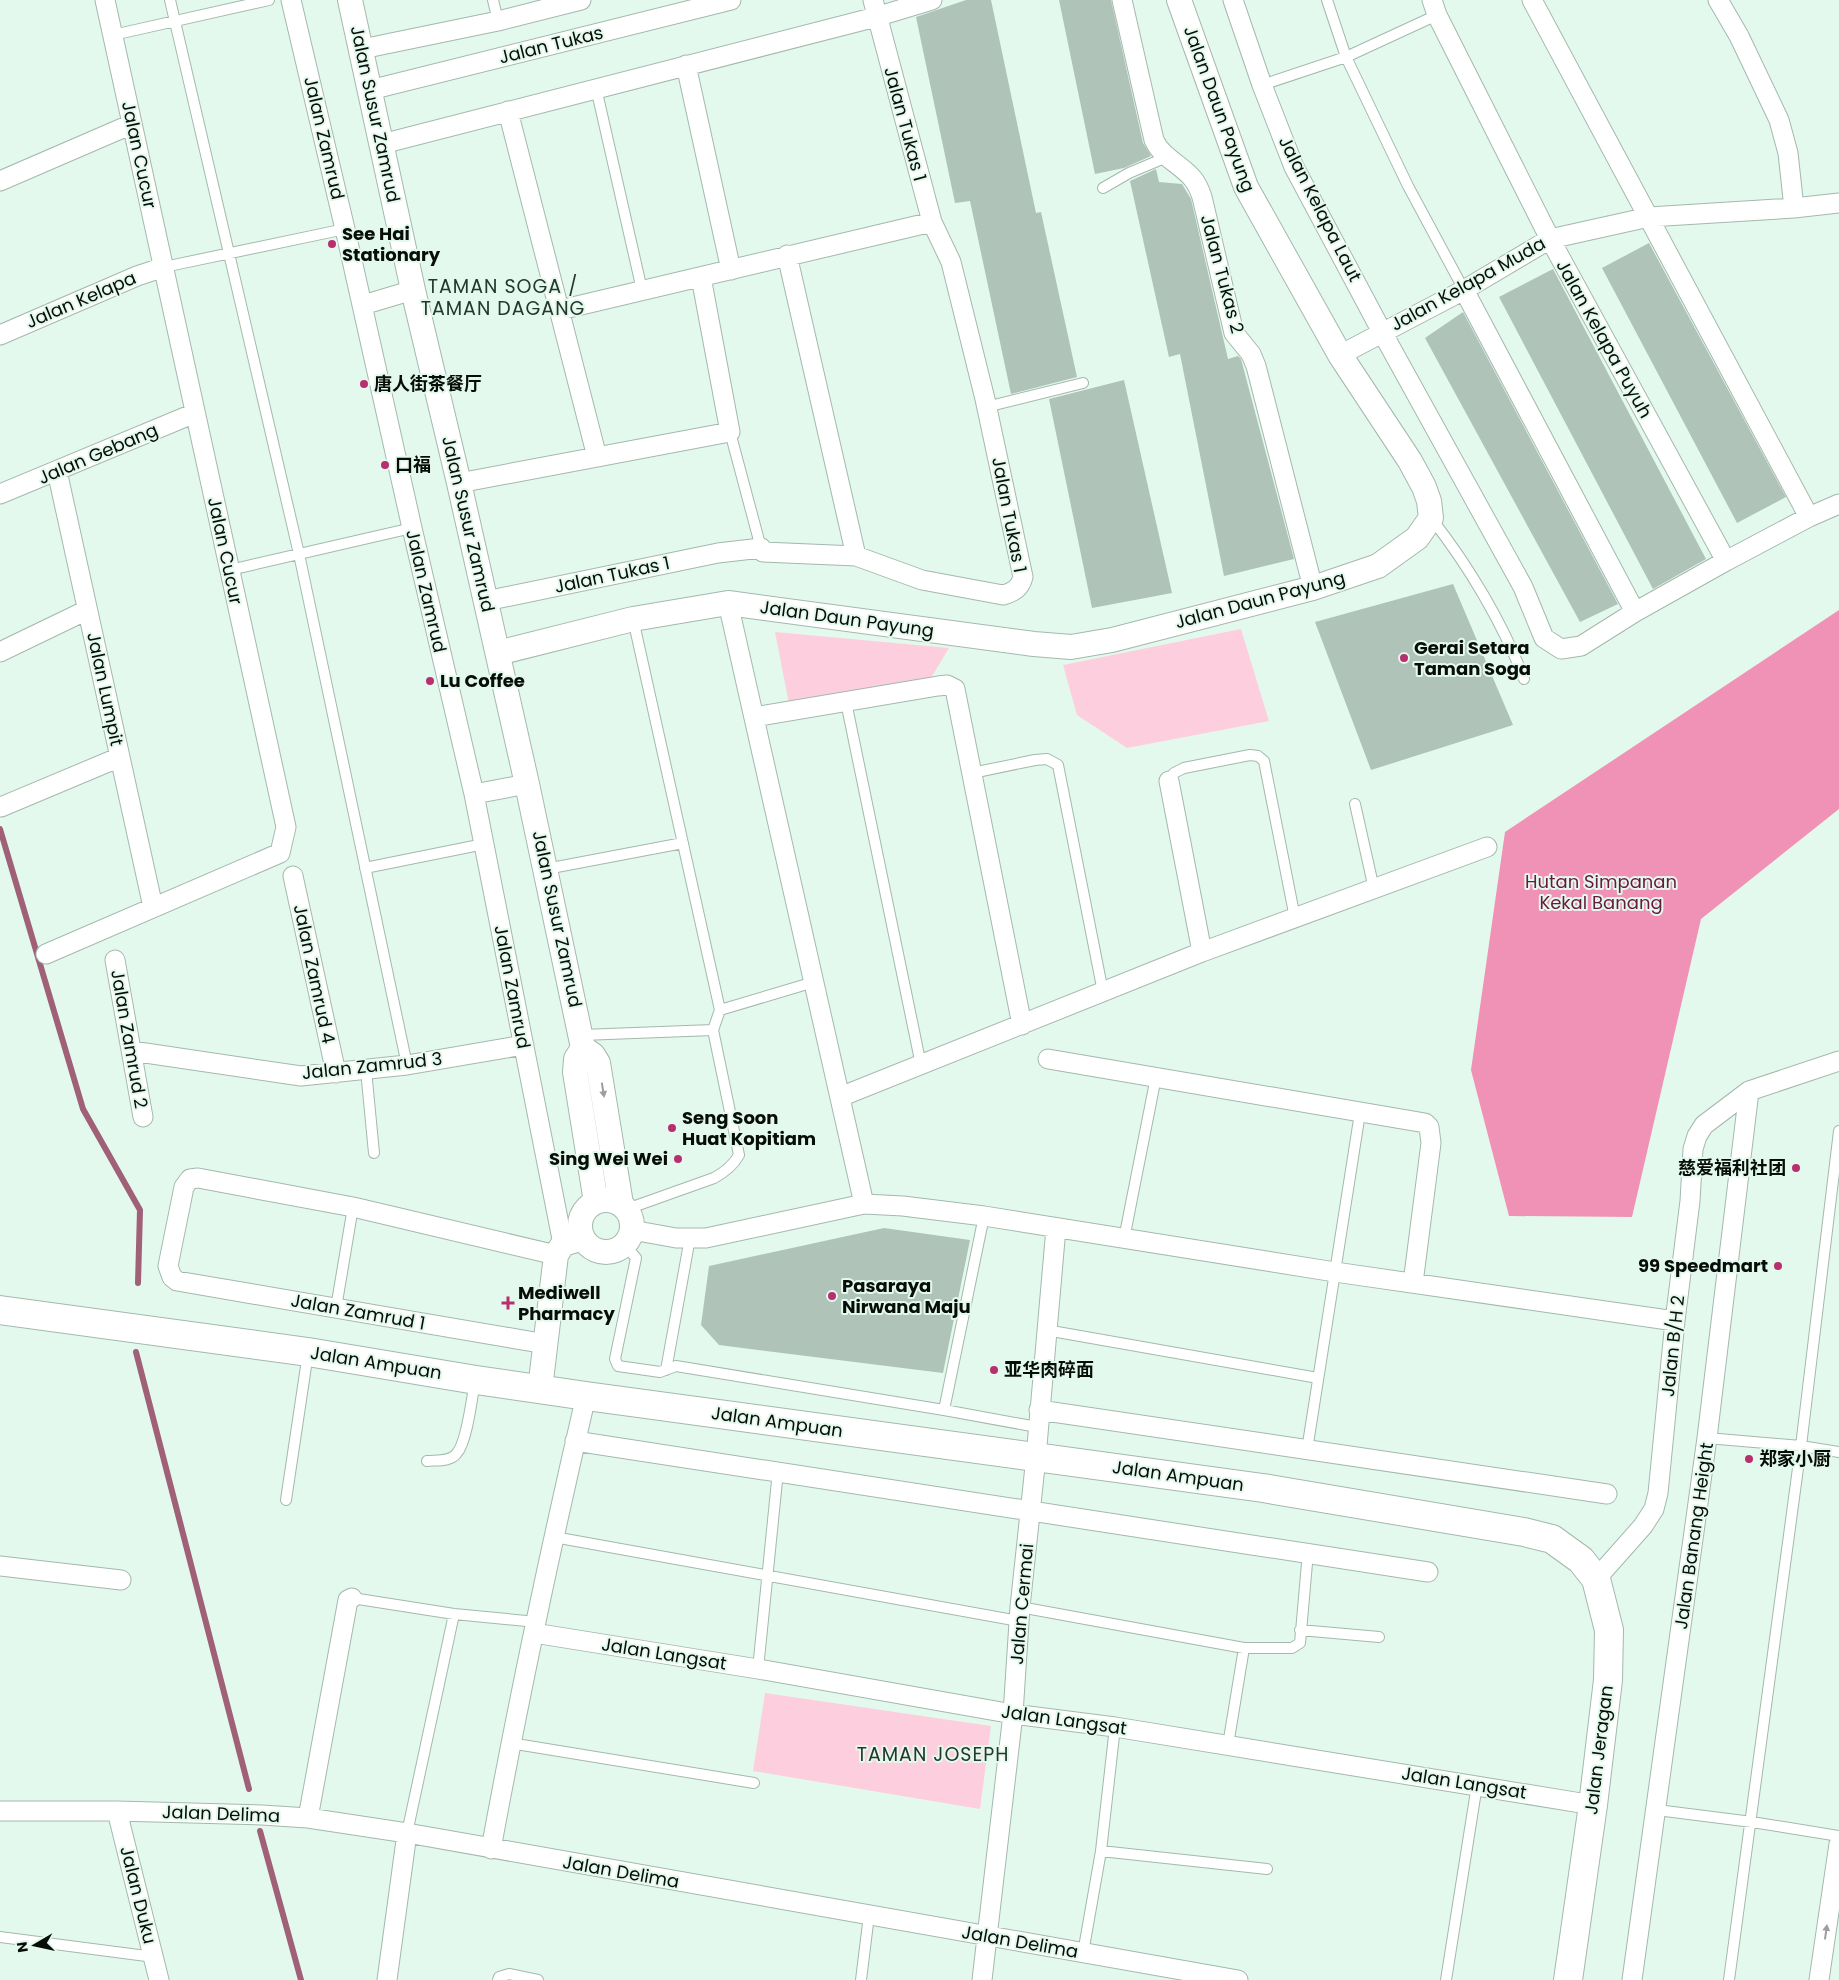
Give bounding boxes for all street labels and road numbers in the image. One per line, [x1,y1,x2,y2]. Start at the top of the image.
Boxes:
street label: Jalan Tukas [496,19,606,70]
street label: Jalan Daun Payung [1178,22,1261,195]
street label: Jalan Susur Zamrud [345,23,406,205]
street label: Jalan Tukas 1 [878,64,933,184]
street label: Jalan Zamrud [298,74,351,202]
street label: Jalan Cucur [116,99,163,211]
street label: Jalan Kelapa Laut [1273,132,1368,286]
street label: Jalan Tukas 2 [1195,212,1250,336]
street label: Jalan Kelapa Muda [1386,231,1550,337]
street label: Jalan Kelapa Puyuh [1550,255,1658,422]
street label: Jalan Kelapa [22,265,140,334]
street label: Jalan Gebang [34,417,162,490]
street label: Jalan Susur Zamrud [436,433,501,614]
street label: Jalan Tukas 1 [986,455,1033,575]
street label: Jalan Cucur [202,495,249,607]
street label: Jalan Zamrud [400,527,453,655]
street label: Jalan Tukas 1 [552,550,672,599]
street label: Jalan Daun Payung [1172,565,1348,634]
street label: Jalan Daun Payung [759,594,936,643]
street label: Jalan Lumpit [81,630,130,748]
street label: Jalan Susur Zamrud [527,828,588,1010]
street label: Jalan Zamrud 4 [288,902,341,1046]
street label: Jalan Zamrud [488,923,537,1051]
street label: Jalan Zamrud 2 [105,967,154,1110]
street label: Jalan Zamrud 3 [301,1046,443,1085]
street label: Jalan Zamrud 1 [289,1287,427,1336]
street label: Jalan B/H 2 [1655,1294,1690,1398]
street label: Jalan Ampuan [309,1340,444,1385]
street label: Jalan Ampuan [710,1400,845,1443]
street label: Jalan Banang Height [1668,1441,1719,1631]
street label: Jalan Ampuan [1111,1454,1246,1497]
street label: Jalan Cermai [1004,1542,1039,1666]
street label: Jalan Langsat [600,1631,728,1676]
street label: Jalan Jeragan [1578,1684,1619,1816]
street label: Jalan Langsat [1000,1698,1128,1741]
street label: Jalan Langsat [1400,1760,1528,1805]
street label: Jalan Delima [162,1799,280,1828]
street label: Jalan Duku [114,1843,163,1946]
street label: Jalan Delima [561,1849,681,1894]
street label: Jalan Delima [960,1919,1080,1964]

